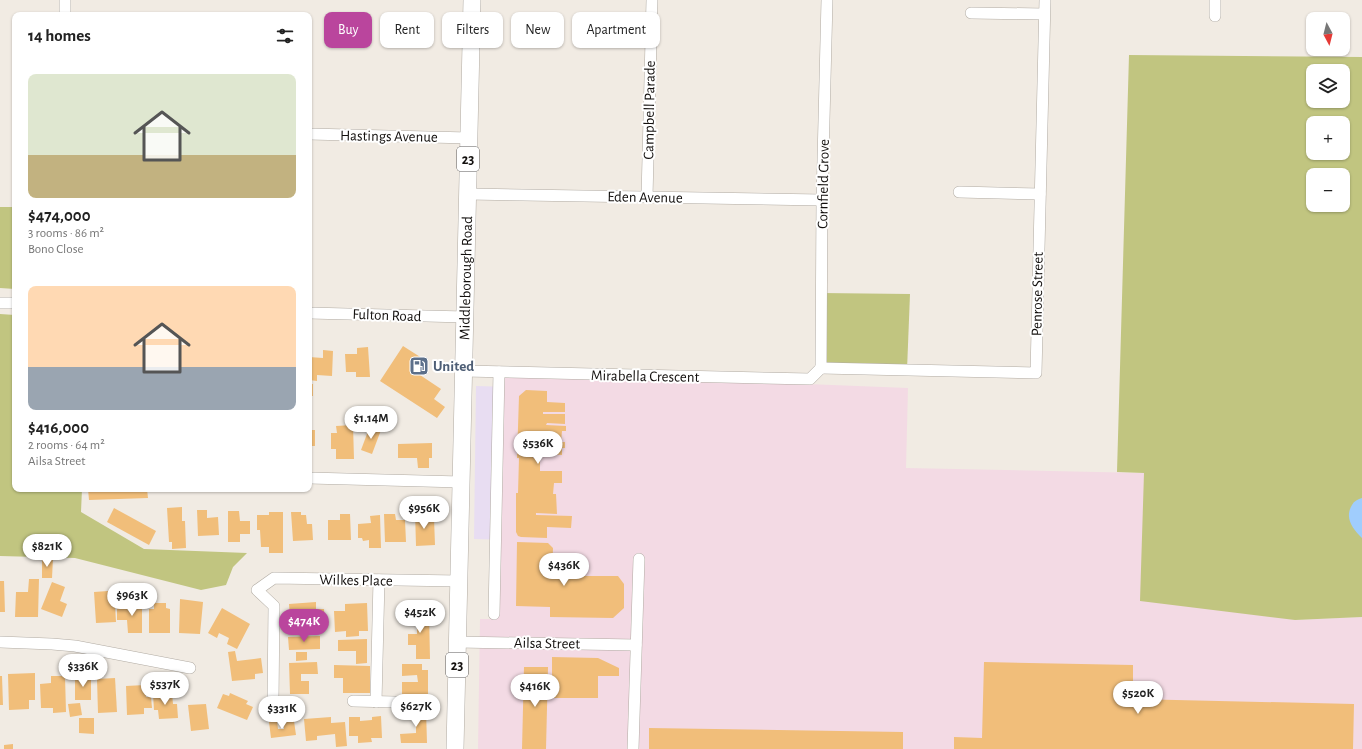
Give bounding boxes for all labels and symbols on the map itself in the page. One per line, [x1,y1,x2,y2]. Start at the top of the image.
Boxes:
north arrow [1306,12,1350,56]
street label: Campbell Parade [641,60,658,160]
street label: Hastings Avenue [340,128,438,145]
street label: Cornfield Grove [815,139,832,229]
road number: 23 [457,147,479,171]
street label: Eden Avenue [607,189,683,206]
street label: Middleborough Road [457,216,475,340]
street label: Penrose Street [1029,252,1046,336]
street label: Fulton Road [352,307,422,324]
fuel station icon: United [408,355,430,377]
place label: United [433,359,474,374]
street label: Mirabella Crescent [591,368,700,385]
pin: $1.14M [338,406,404,440]
pin: $536K [510,431,566,465]
pin: $956K [396,496,452,530]
pin: $821K [19,534,75,568]
pin: $436K [536,553,592,587]
street label: Wilkes Place [319,572,393,589]
pin: $963K [104,583,160,617]
pin: $452K [392,600,448,634]
pin: $474K [276,609,332,643]
street label: Ailsa Street [514,635,580,652]
road number: 23 [446,653,468,677]
pin: $336K [55,654,111,688]
pin: $537K [137,672,193,706]
pin: $416K [507,674,563,708]
pin: $520K [1110,681,1166,715]
pin: $627K [388,694,444,728]
pin: $331K [254,696,310,730]

